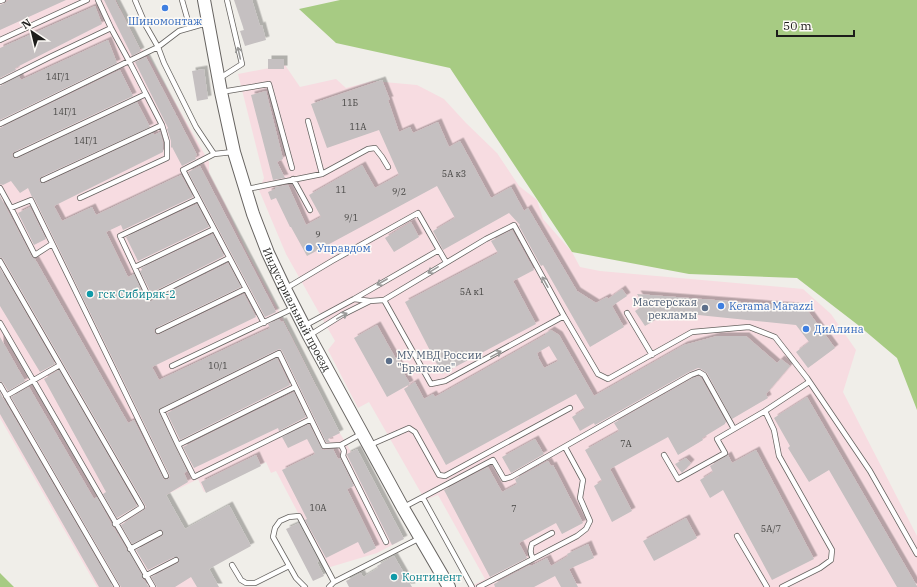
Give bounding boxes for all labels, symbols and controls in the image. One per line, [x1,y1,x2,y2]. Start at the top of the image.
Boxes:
marker: Шиномонтаж [160,3,170,13]
north arrow [12,12,52,52]
scale bar [777,12,854,38]
place label: Шиномонтаж [128,14,202,28]
text: N [19,15,34,32]
text: 50 m [783,18,812,33]
one-way arrow [235,47,243,60]
house number: 14Г/1 [46,71,70,82]
house number: 11Б [342,97,359,108]
house number: 14Г/1 [53,106,77,117]
house number: 11А [350,121,367,132]
house number: 14Г/1 [74,135,98,146]
house number: 5А к3 [442,168,466,179]
house number: 11 [336,184,346,195]
house number: 9/2 [392,186,406,197]
house number: 9/1 [344,212,358,223]
house number: 9 [315,229,321,240]
place label: Управдом [317,241,371,255]
marker: Управдом [304,243,314,253]
street label: Индустриальный проезд [260,246,334,374]
one-way arrow [427,267,439,275]
one-way arrow [541,276,548,288]
one-way arrow [376,279,388,287]
house number: 5А к1 [460,286,484,297]
place label: гск Сибиряк-2 [98,287,176,301]
marker: гск Сибиряк-2 [85,289,95,299]
place label: Мастерская рекламы [633,295,697,322]
place label: Kerama Marazzi [729,299,814,313]
marker: Kerama Marazzi [716,301,726,311]
marker: Мастерская рекламы [700,303,710,313]
one-way arrow [336,311,348,319]
place label: ДиАлина [814,322,864,336]
marker: ДиАлина [801,324,811,334]
place label: МУ МВД России "Братское" [397,348,482,375]
one-way arrow [490,349,502,357]
marker: МУ МВД России "Братское" [384,356,394,366]
house number: 10/1 [208,360,228,371]
house number: 7А [620,438,633,449]
house number: 10А [310,502,327,513]
house number: 7 [511,503,517,514]
house number: 5А/7 [761,523,781,534]
place label: Континент [402,570,462,584]
marker: Континент [389,572,399,582]

